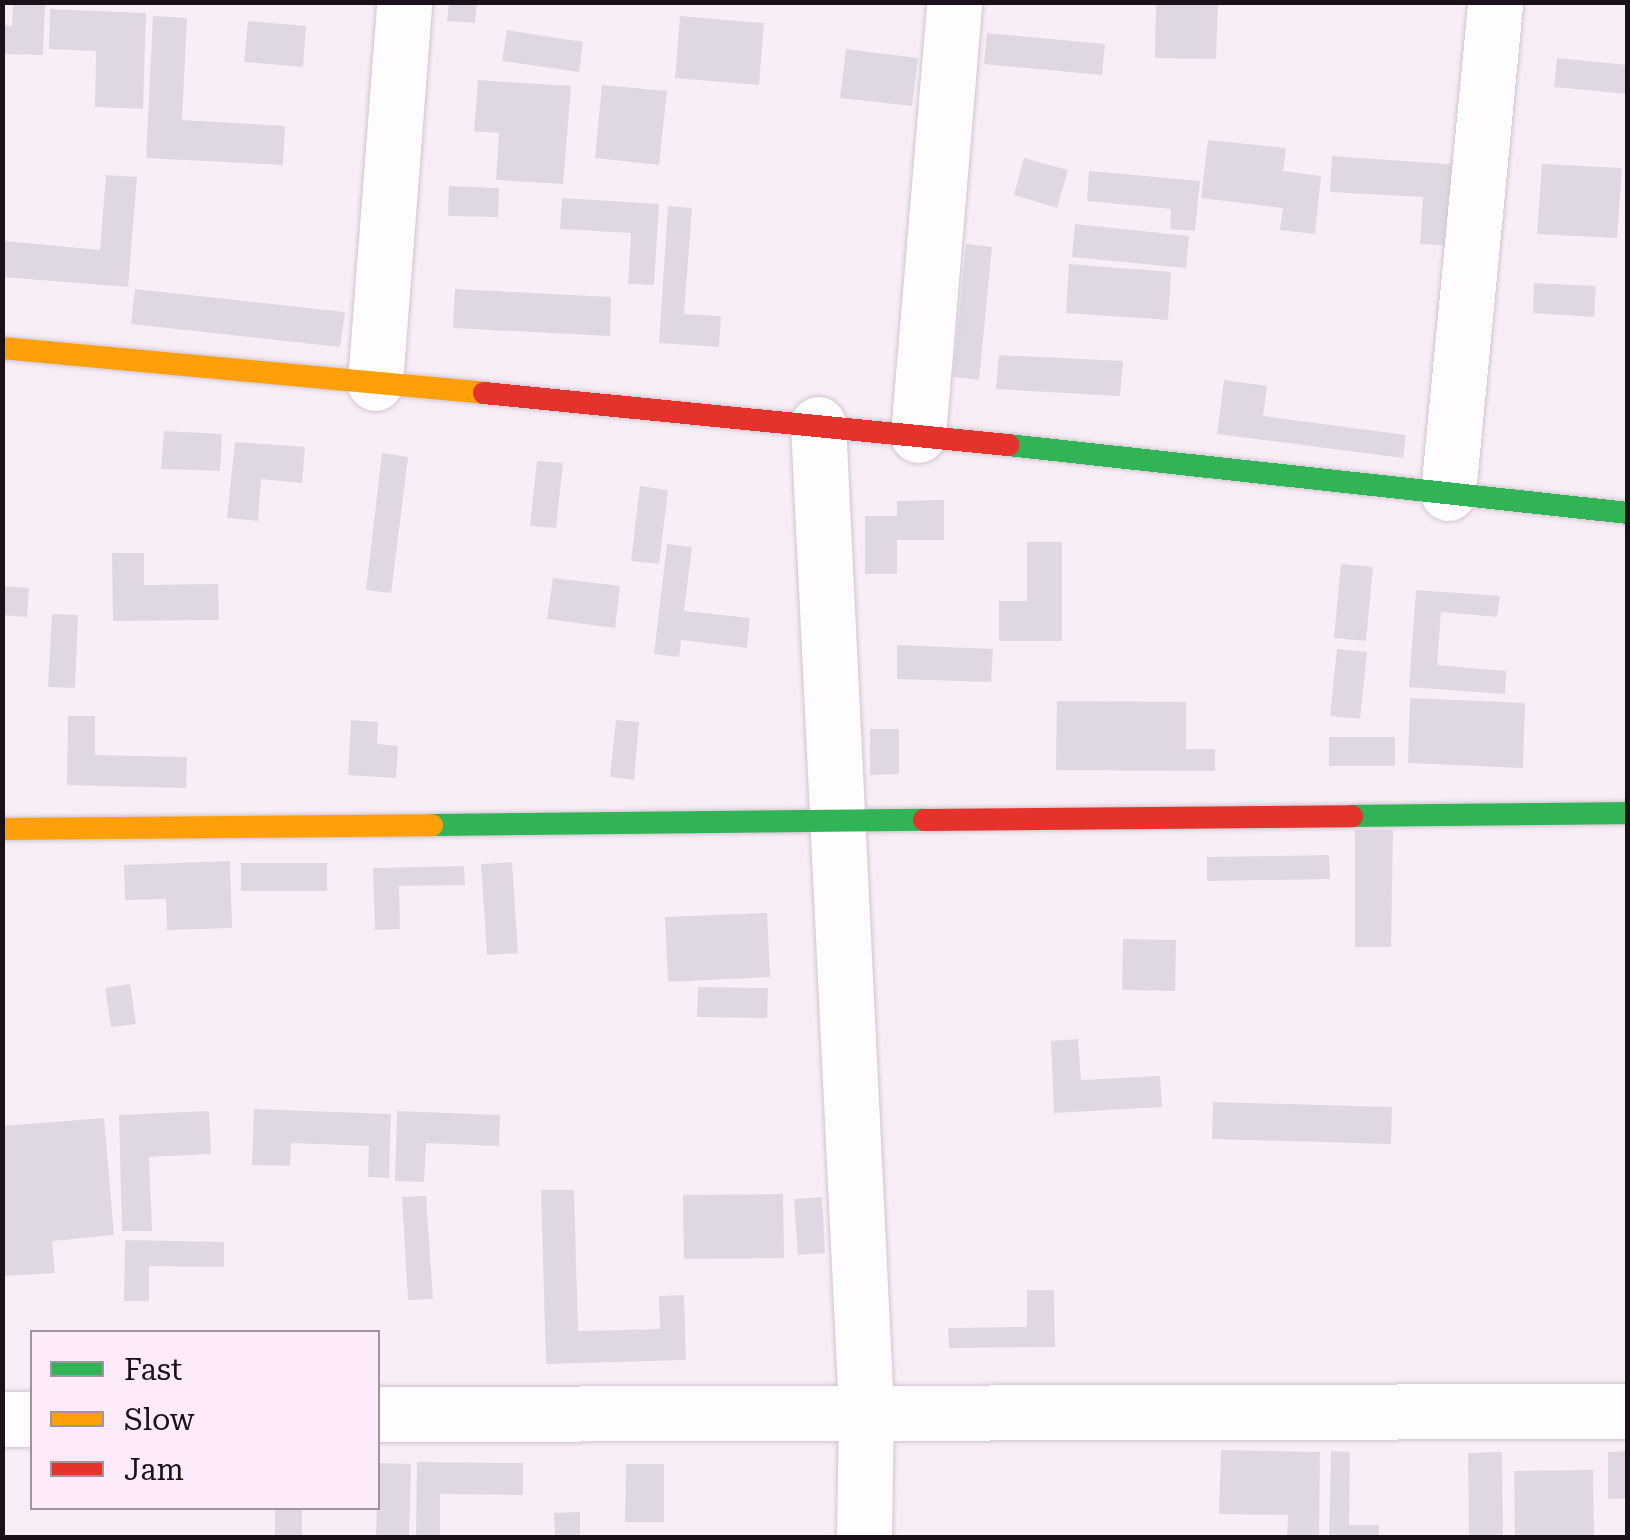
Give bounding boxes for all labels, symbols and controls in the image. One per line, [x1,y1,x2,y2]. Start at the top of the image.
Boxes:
legend [30,1330,380,1510]
text: Fast [124,1352,182,1387]
text: Slow [124,1402,195,1437]
text: Jam [124,1452,184,1487]

